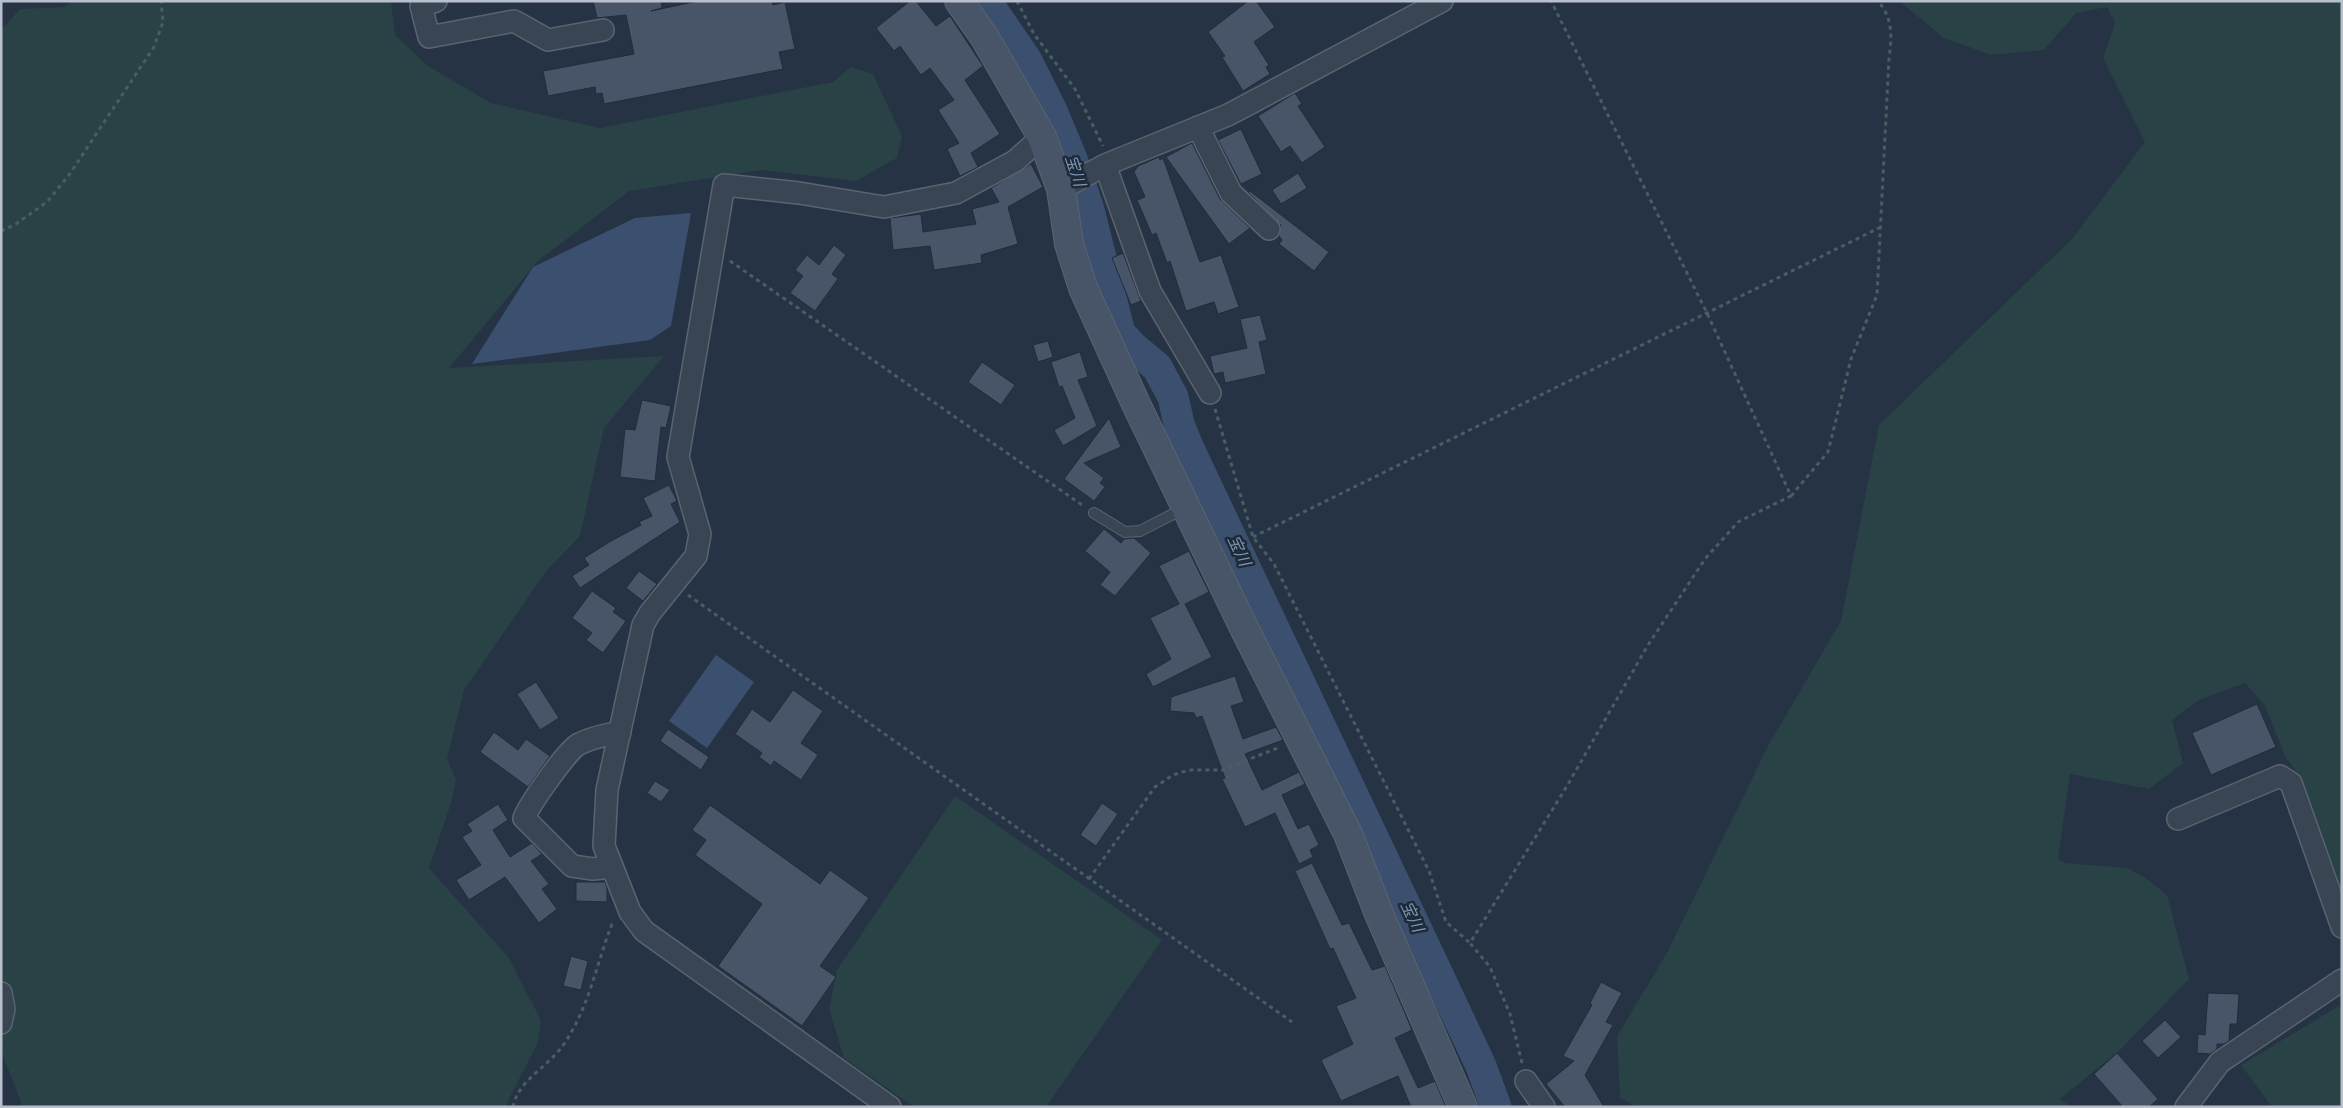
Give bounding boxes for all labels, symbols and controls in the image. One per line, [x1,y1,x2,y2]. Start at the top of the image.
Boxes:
water label: 宝川 [1060,153,1089,191]
water label: 宝川 [1222,532,1255,572]
water label: 宝川 [1395,898,1428,938]

